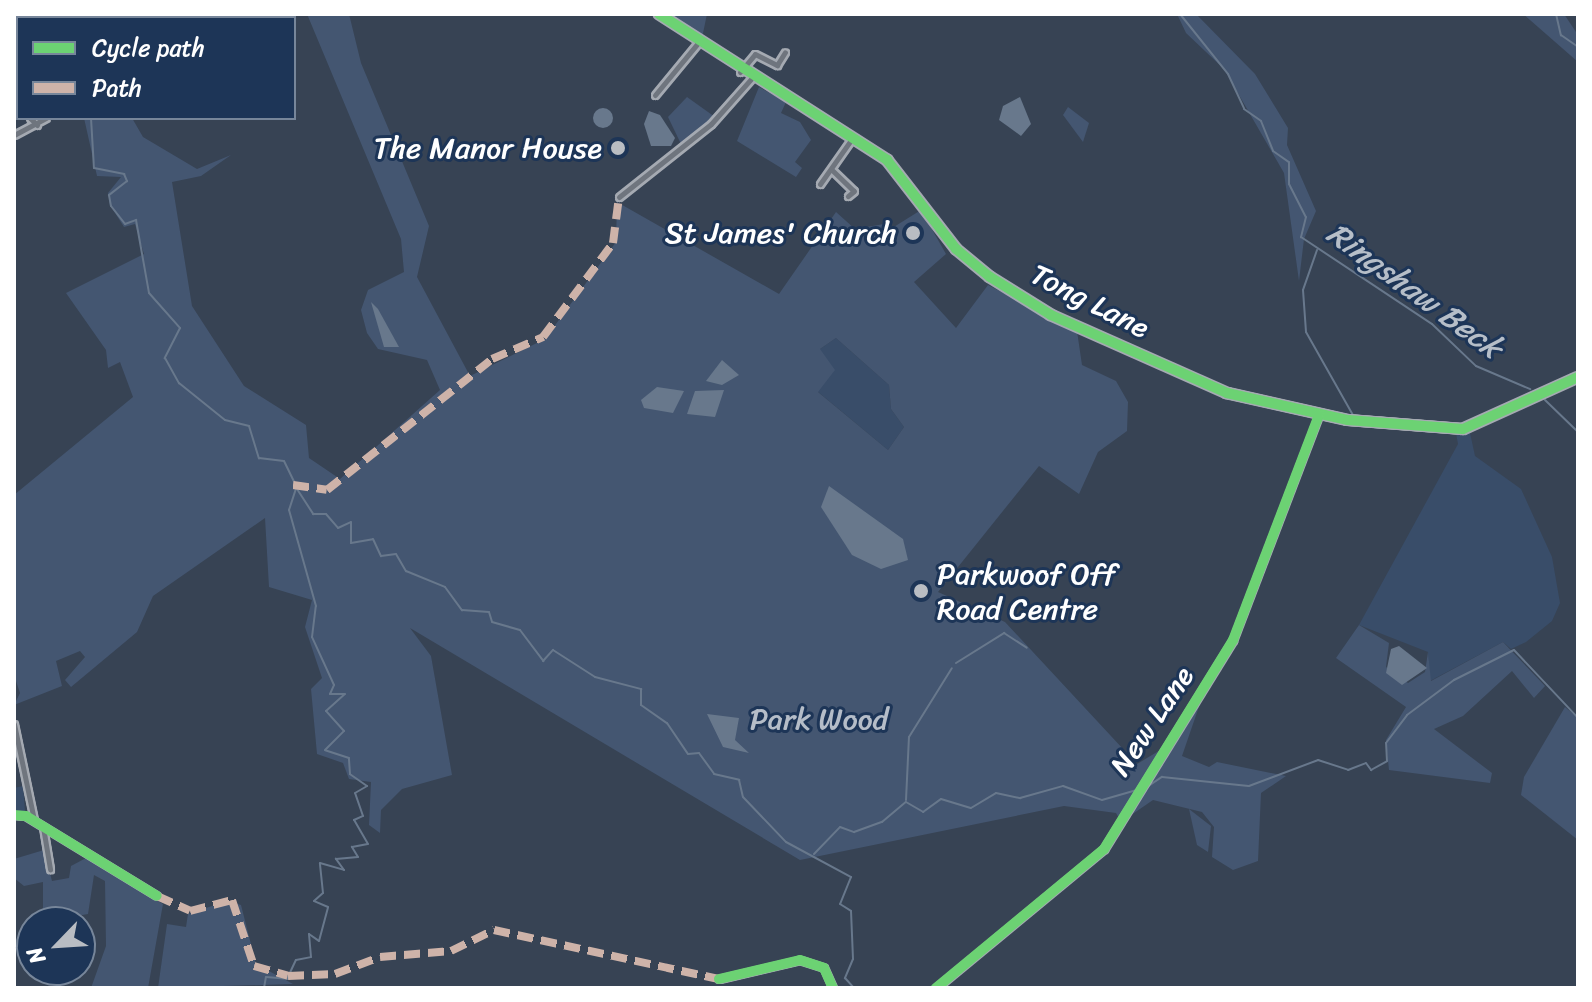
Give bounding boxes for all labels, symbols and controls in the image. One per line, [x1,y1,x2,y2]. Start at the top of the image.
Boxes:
legend [16,16,296,120]
text: Cycle path [92,27,205,69]
text: Path [92,67,142,109]
place label: The Manor House [375,130,602,166]
marker: The Manor House [609,139,627,157]
water label: Ringshaw Beck [1319,214,1509,368]
place label: St James' Church [663,215,897,251]
marker: St James' Church [904,224,922,242]
street label: Tong Lane [1024,256,1156,346]
place label: Parkwoof Off Road Centre [937,556,1116,626]
marker: Parkwoof Off Road Centre [912,582,930,600]
street label: New Lane [1102,659,1202,783]
park label: Park Wood [750,701,888,737]
north arrow [16,906,96,986]
text: N [15,940,57,971]

